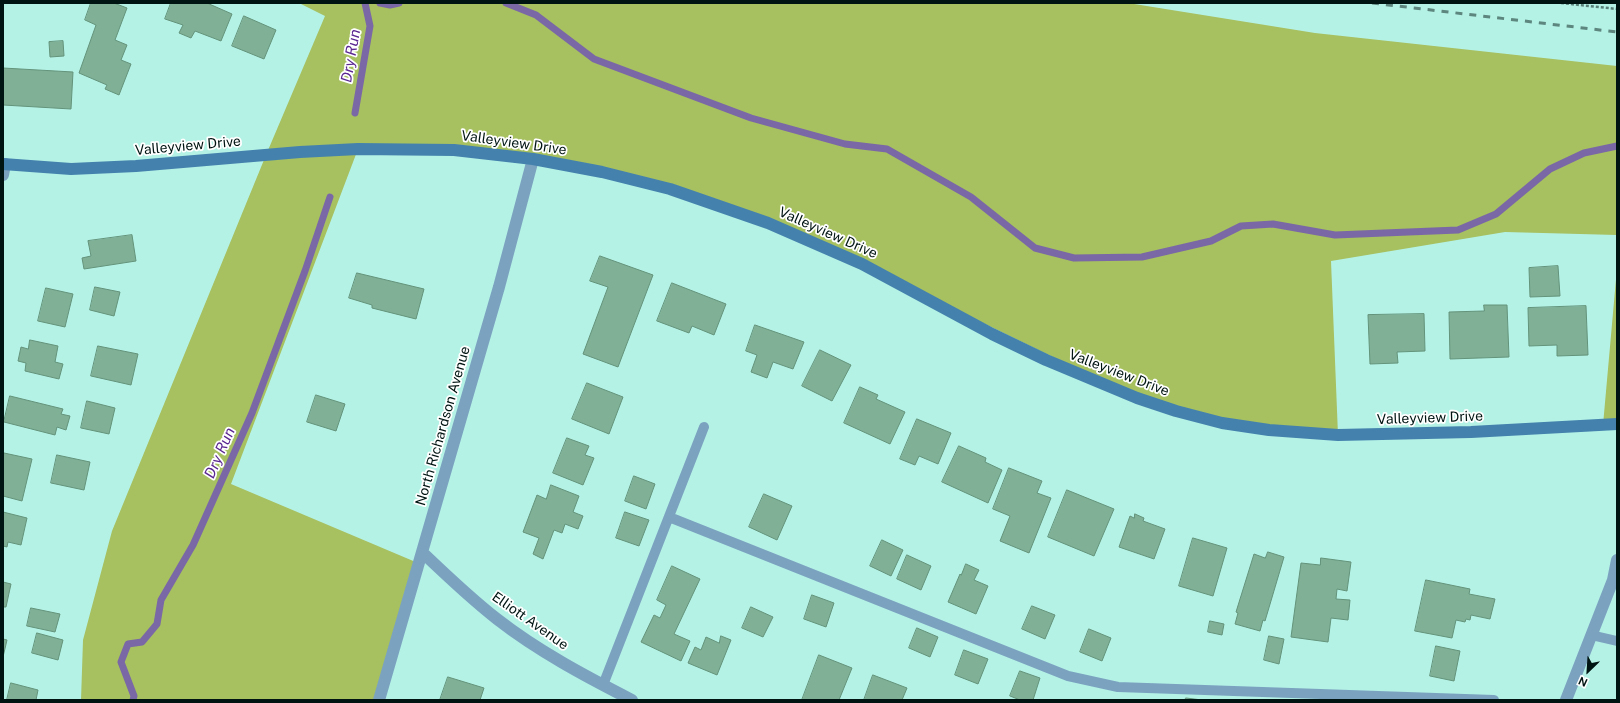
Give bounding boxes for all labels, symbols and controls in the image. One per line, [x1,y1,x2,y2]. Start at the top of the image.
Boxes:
water label: Dry Run [337,28,365,84]
street label: Valleyview Drive [460,127,568,159]
street label: Valleyview Drive [134,133,242,159]
street label: Valleyview Drive [776,204,880,262]
street label: North Richardson Avenue [412,344,474,508]
street label: Valleyview Drive [1066,346,1172,400]
street label: Valleyview Drive [1377,408,1483,428]
water label: Dry Run [201,425,239,481]
street label: Elliott Avenue [489,588,571,654]
north arrow [1568,651,1608,691]
text: N [1576,675,1589,689]

